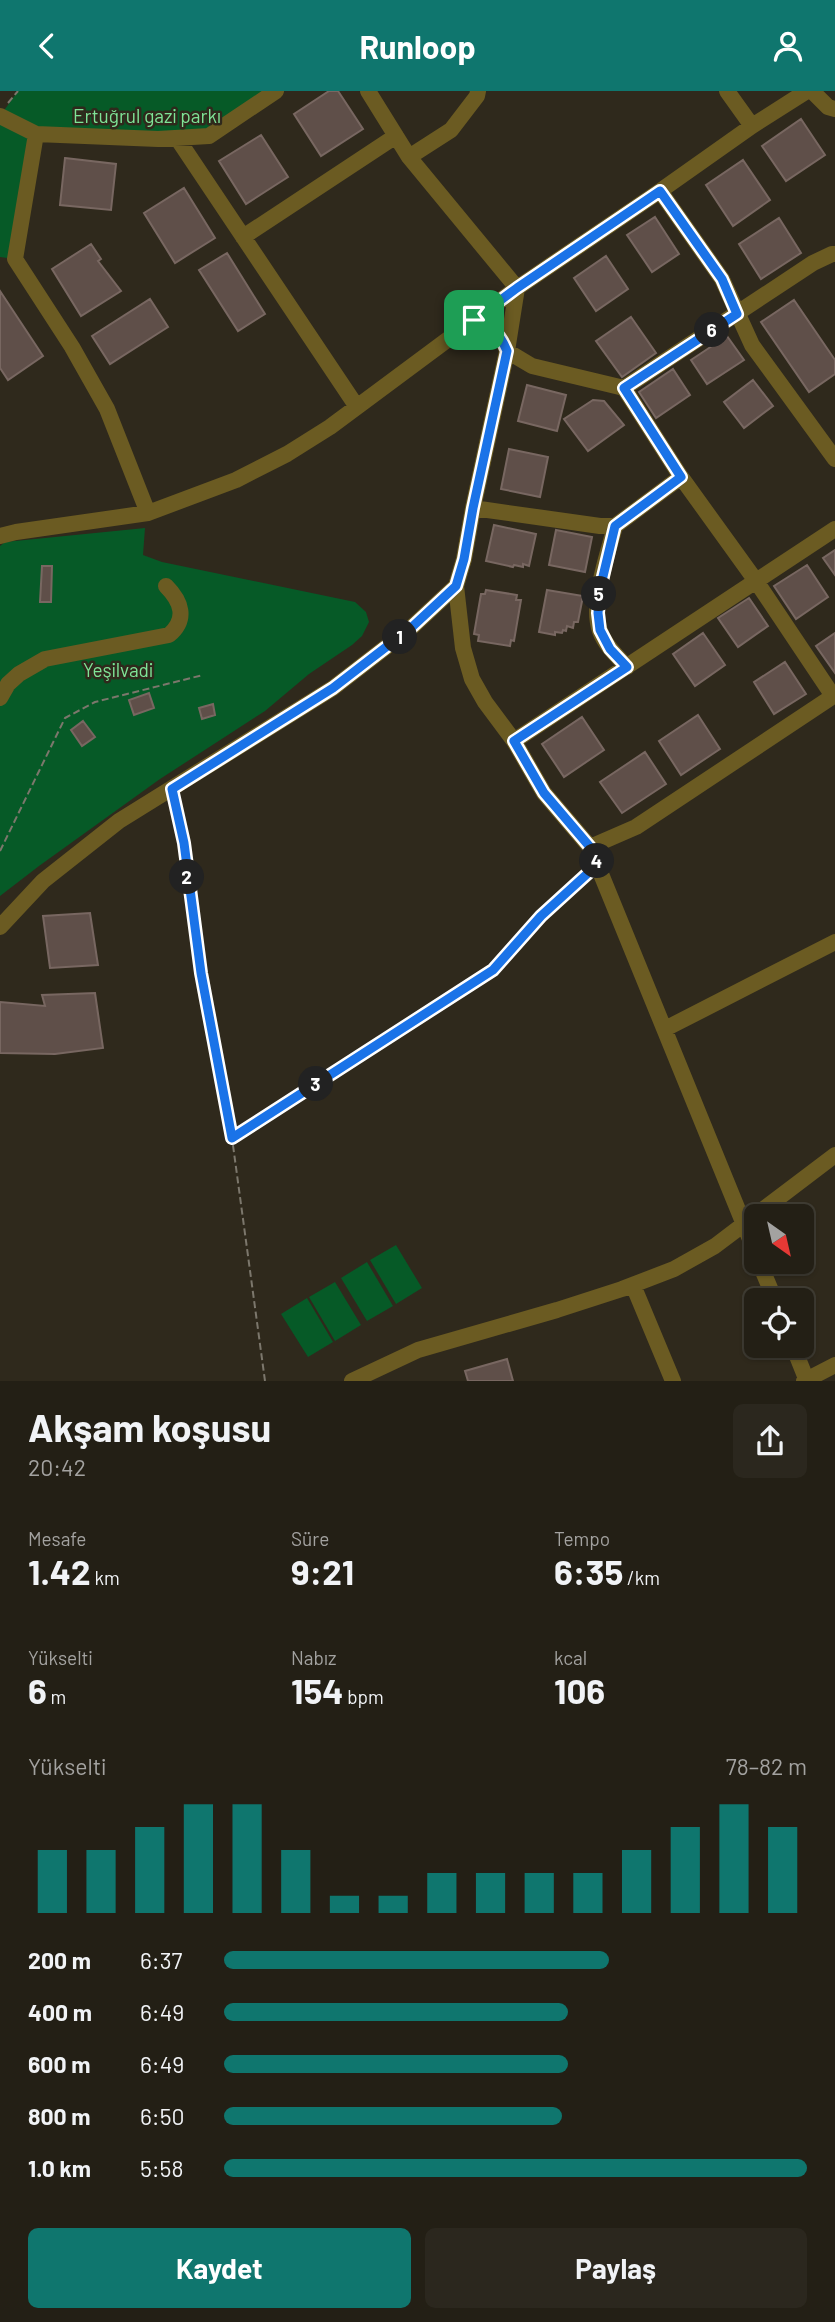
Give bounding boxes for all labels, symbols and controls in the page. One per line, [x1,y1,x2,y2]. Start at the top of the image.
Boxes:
icon: back [28,27,66,65]
text: Runloop [359,27,476,65]
icon: person [769,27,807,65]
park label: Ertuğrul gazi parkı [73,104,221,127]
pin [444,290,504,350]
icon: arrive [455,301,493,339]
pin: 6 [694,313,730,347]
text: 6 [706,318,717,341]
pin: 5 [582,577,616,611]
text: 5 [593,582,604,605]
pin: 1 [382,619,418,655]
text: 1 [396,625,403,648]
park label: Yeşilvadi [83,658,153,681]
pin: 4 [580,843,614,879]
text: 4 [591,849,602,872]
pin: 2 [170,859,204,895]
text: 2 [181,865,192,888]
pin: 3 [298,1067,334,1101]
text: 3 [310,1072,321,1095]
north arrow [744,1204,814,1274]
map controls [744,1204,814,1358]
button: locate [744,1288,814,1358]
text: Akşam koşusu [28,1404,271,1450]
button: share [733,1404,807,1478]
text: 20:42 [28,1453,86,1481]
text: Mesafe [28,1527,86,1550]
text: Süre [291,1527,329,1550]
text: Tempo [554,1527,610,1550]
text: 1.42 [28,1550,91,1592]
text: 9:21 [291,1550,354,1592]
text: 6:35 [554,1550,623,1592]
text: km [91,1566,120,1589]
text: /km [623,1566,660,1589]
text: Yükselti [28,1646,93,1669]
text: Nabız [291,1646,336,1669]
text: kcal [554,1646,587,1669]
text: 6 [28,1669,47,1711]
text: 154 [291,1669,343,1711]
text: 106 [554,1669,605,1711]
text: m [47,1685,66,1708]
text: bpm [343,1685,384,1708]
text: Yükselti [28,1752,106,1780]
text: 78–82 m [726,1752,807,1780]
text: 200 m [28,1946,91,1974]
text: 6:37 [140,1946,182,1974]
text: 400 m [28,1998,92,2026]
text: 6:49 [140,1998,184,2026]
text: 600 m [28,2050,90,2078]
text: 6:49 [140,2050,184,2078]
text: 800 m [28,2102,90,2130]
text: 6:50 [140,2102,184,2130]
text: 1.0 km [28,2154,91,2182]
text: 5:58 [140,2154,183,2182]
button: Kaydet [28,2228,411,2308]
button: Paylaş [425,2228,807,2308]

